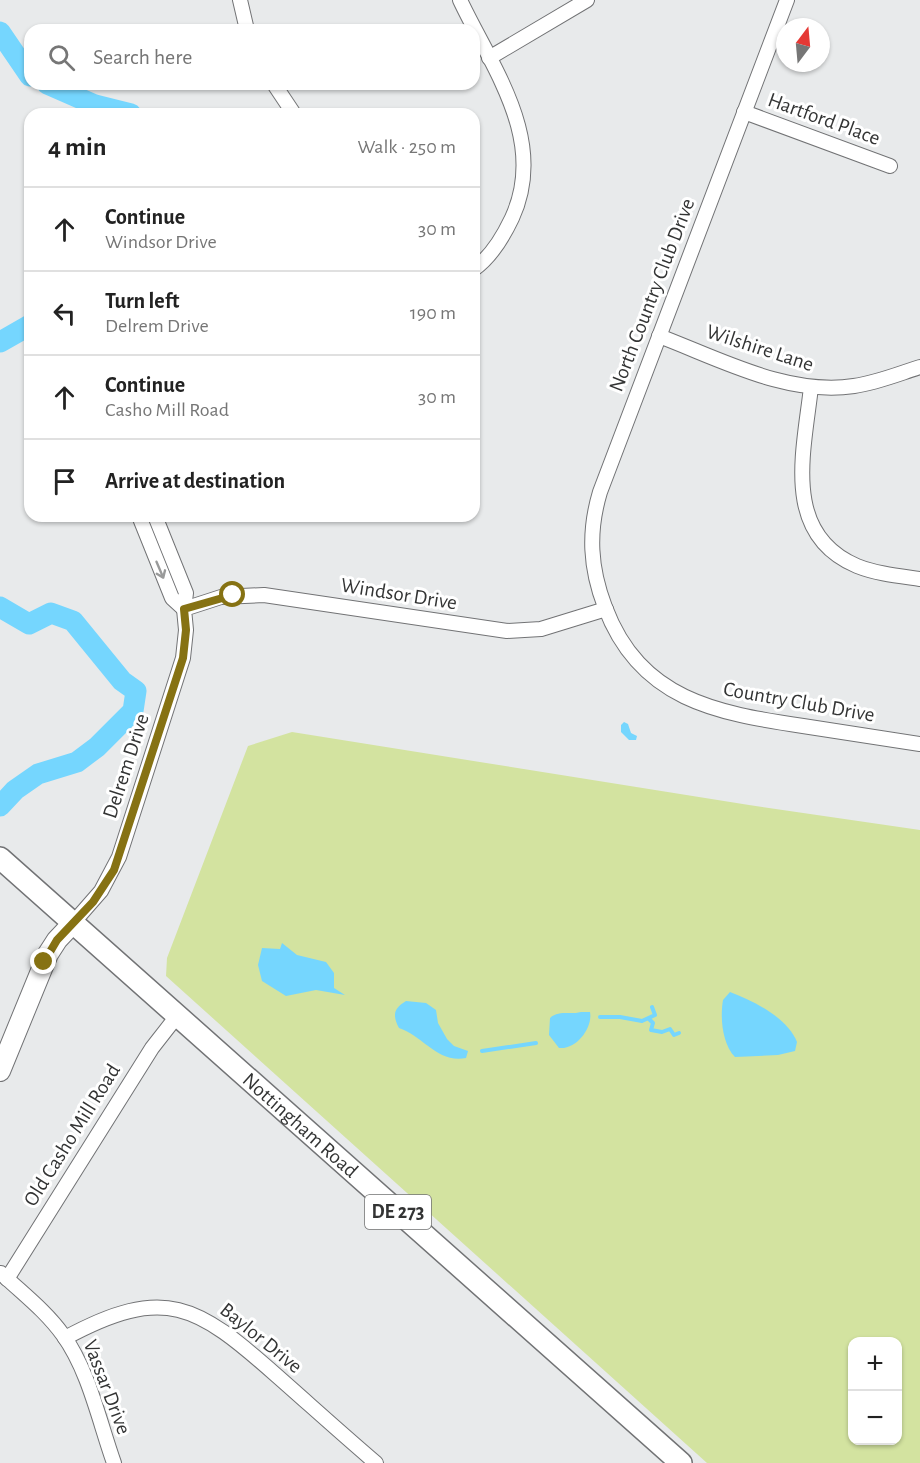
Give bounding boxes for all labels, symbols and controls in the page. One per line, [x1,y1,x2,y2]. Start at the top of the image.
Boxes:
north arrow [776,18,830,72]
search box [24,24,480,90]
icon: search [45,41,78,74]
text: Search here [93,46,192,68]
street label: Hartford Place [765,89,883,149]
text: 4 min [48,134,107,160]
text: Walk · 250 m [357,137,456,157]
street label: North Country Club Drive [605,196,699,394]
text: Continue [105,206,185,228]
icon: ahead [48,213,81,246]
text: 30 m [418,219,456,239]
text: Windsor Drive [105,232,217,252]
text: Turn left [105,290,179,312]
icon: left [48,297,81,330]
text: 190 m [410,303,456,323]
text: Delrem Drive [105,316,209,336]
street label: Wilshire Lane [704,321,816,375]
text: Continue [105,374,185,396]
icon: ahead [48,381,81,414]
text: 30 m [418,387,456,407]
text: Casho Mill Road [105,400,229,420]
icon: arrive [48,465,81,498]
text: Arrive at destination [105,470,285,492]
one-way arrow [155,561,167,579]
street label: Windsor Drive [339,574,459,614]
route start [219,581,245,607]
street label: Country Club Drive [722,678,876,726]
street label: Delrem Drive [99,711,153,821]
route end [30,948,56,974]
street label: Old Casho Mill Road [20,1060,124,1210]
street label: Nottingham Road [239,1069,362,1182]
road number: DE 273 [365,1195,431,1229]
street label: Baylor Drive [216,1299,306,1377]
street label: Vassar Drive [79,1337,135,1437]
map controls [848,1337,902,1445]
button: + [848,1337,902,1391]
button: − [848,1391,902,1445]

